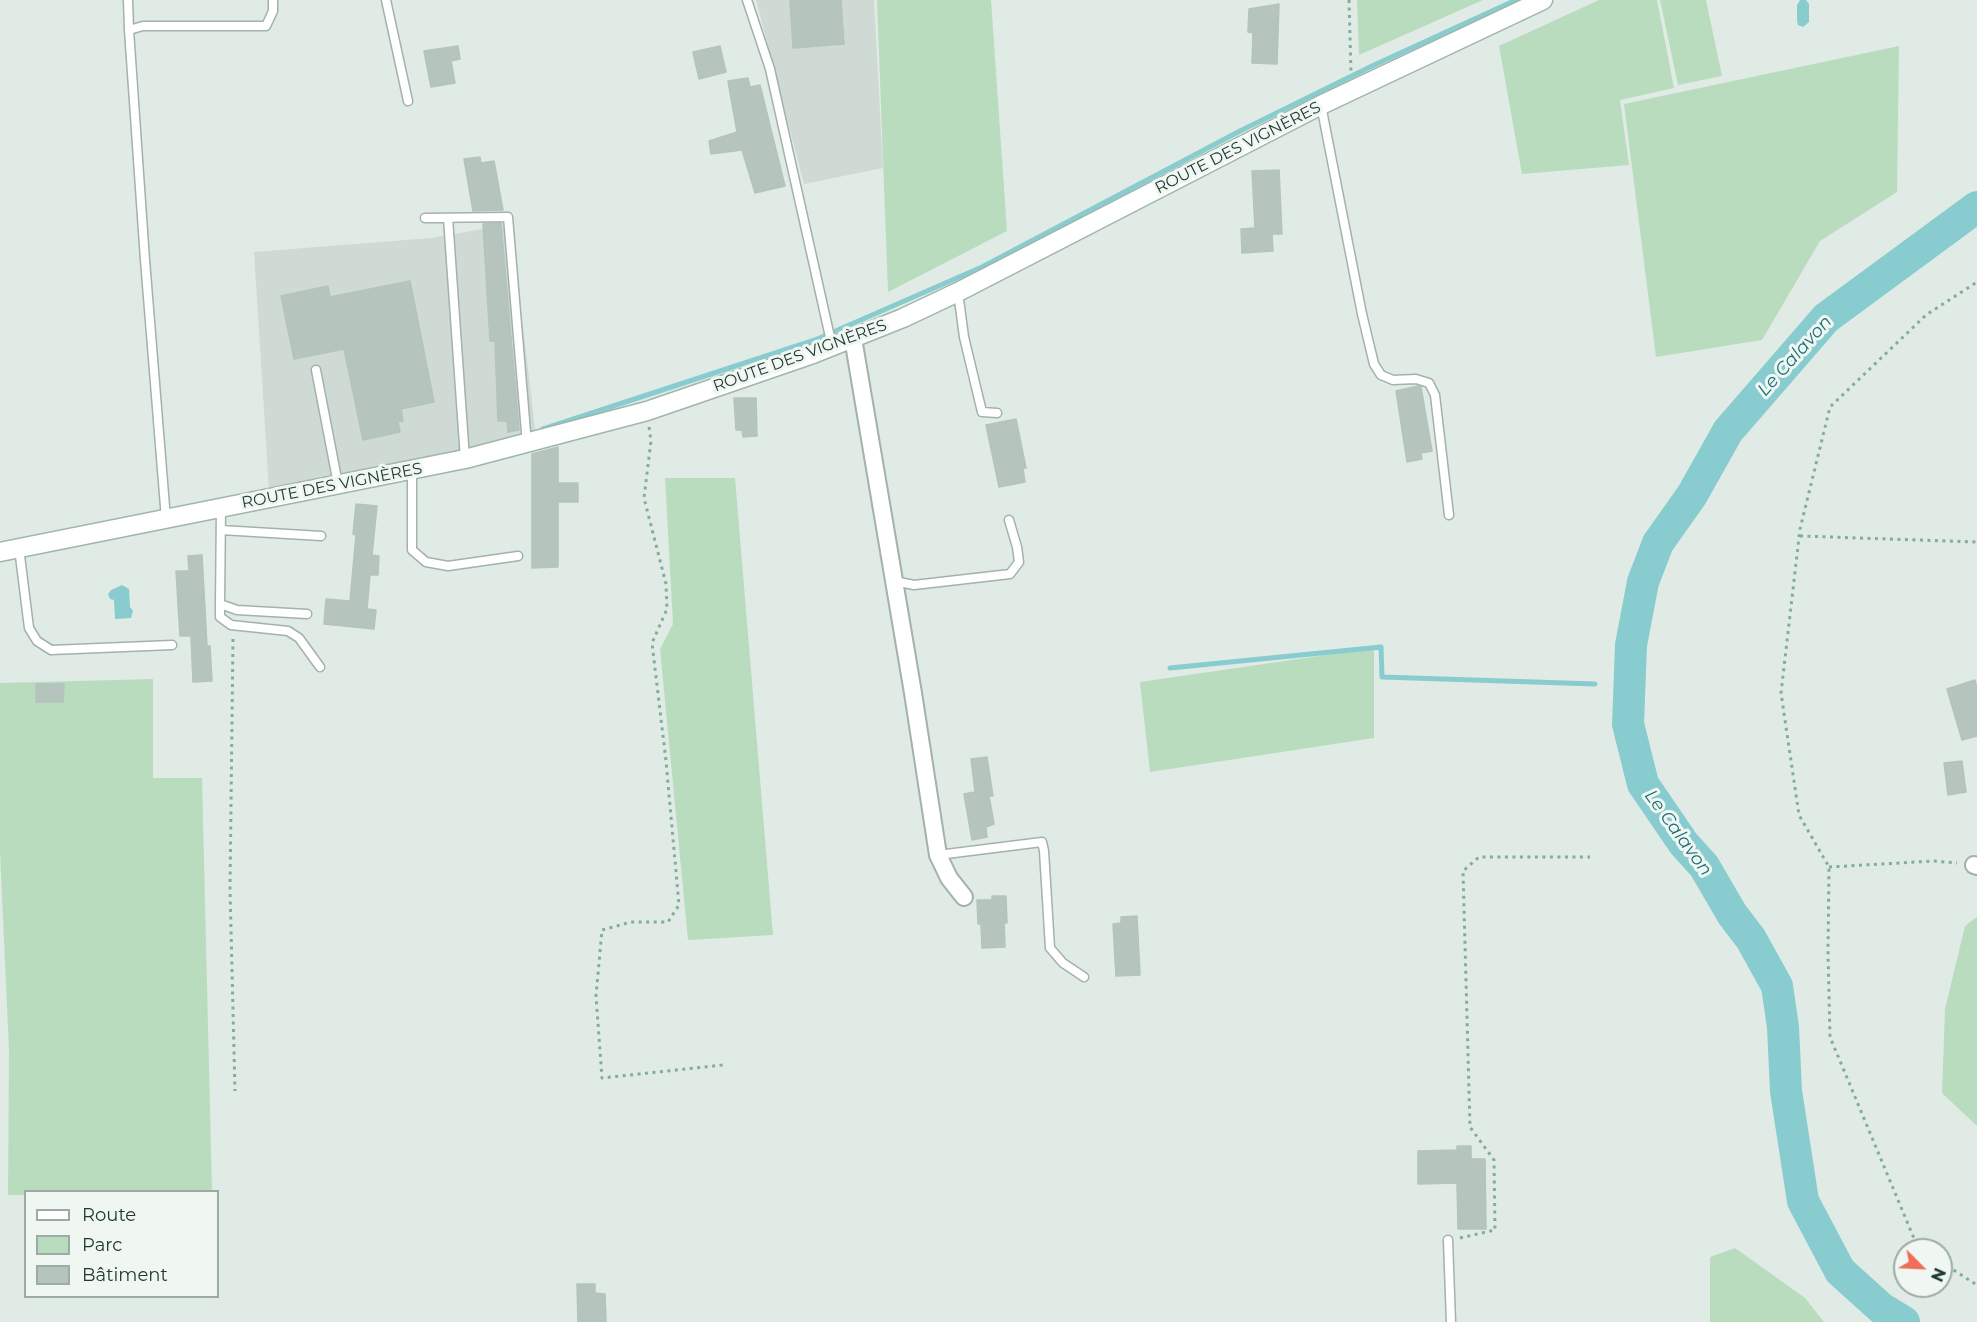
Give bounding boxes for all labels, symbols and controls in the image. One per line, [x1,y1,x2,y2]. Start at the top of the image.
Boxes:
street label: ROUTE DES VIGNÈRES [1152,98,1324,198]
water label: Le Calavon [1753,311,1837,401]
street label: ROUTE DES VIGNÈRES [711,316,889,396]
street label: ROUTE DES VIGNÈRES [240,459,424,513]
water label: Le Calavon [1640,786,1716,880]
legend [24,1190,219,1298]
text: Route [82,1204,136,1226]
text: Parc [82,1234,122,1256]
north arrow [1893,1238,1953,1298]
text: Bâtiment [82,1264,168,1286]
text: N [1927,1265,1949,1284]

